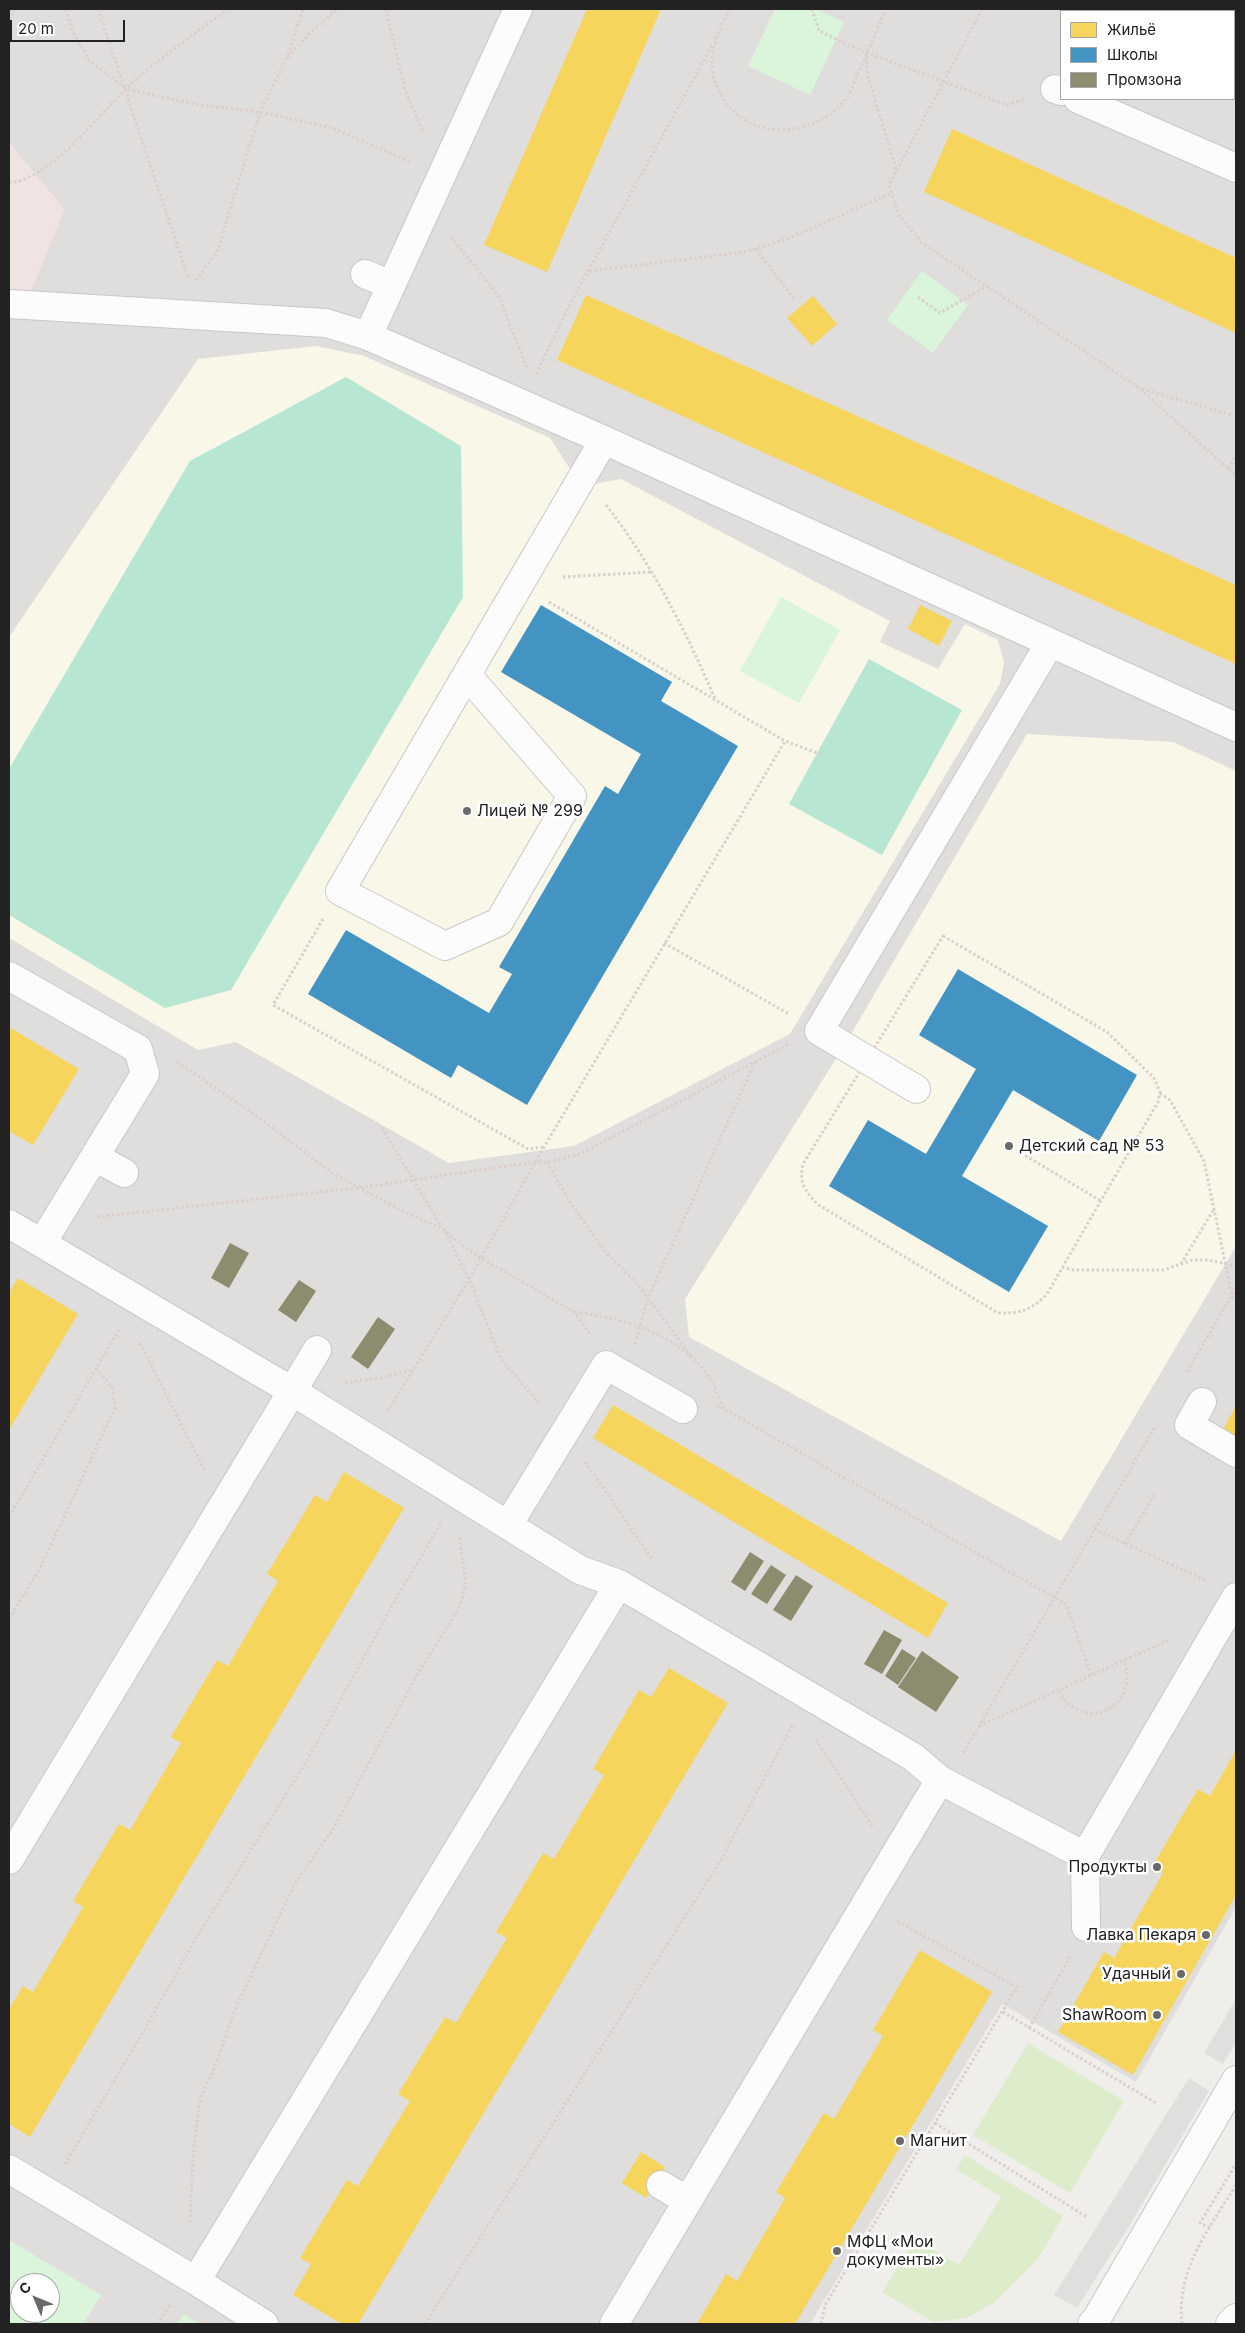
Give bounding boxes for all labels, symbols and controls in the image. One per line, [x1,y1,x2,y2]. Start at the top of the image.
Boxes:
scale bar [12,10,128,42]
legend [1060,10,1235,100]
text: 20 m [18,19,54,38]
text: Жильё [1107,20,1156,39]
text: Школы [1107,45,1158,64]
text: Промзона [1107,70,1182,89]
place label: Лицей № 299 [477,801,583,821]
marker: Лицей № 299 [461,805,473,817]
place label: Детский сад № 53 [1019,1136,1164,1156]
marker: Детский сад № 53 [1003,1140,1015,1152]
place label: Продукты [1069,1857,1147,1877]
marker: Продукты [1151,1861,1163,1873]
place label: Лавка Пекаря [1086,1925,1196,1945]
marker: Лавка Пекаря [1200,1929,1212,1941]
place label: Удачный [1102,1964,1171,1984]
marker: Удачный [1175,1968,1187,1980]
place label: ShawRoom [1062,2005,1147,2025]
marker: ShawRoom [1151,2009,1163,2021]
place label: Магнит [910,2131,967,2151]
marker: Магнит [894,2135,906,2147]
place label: МФЦ «Мои документы» [847,2232,944,2270]
marker: МФЦ «Мои документы» [831,2245,843,2257]
north arrow [10,2273,60,2323]
text: С [15,2278,34,2297]

